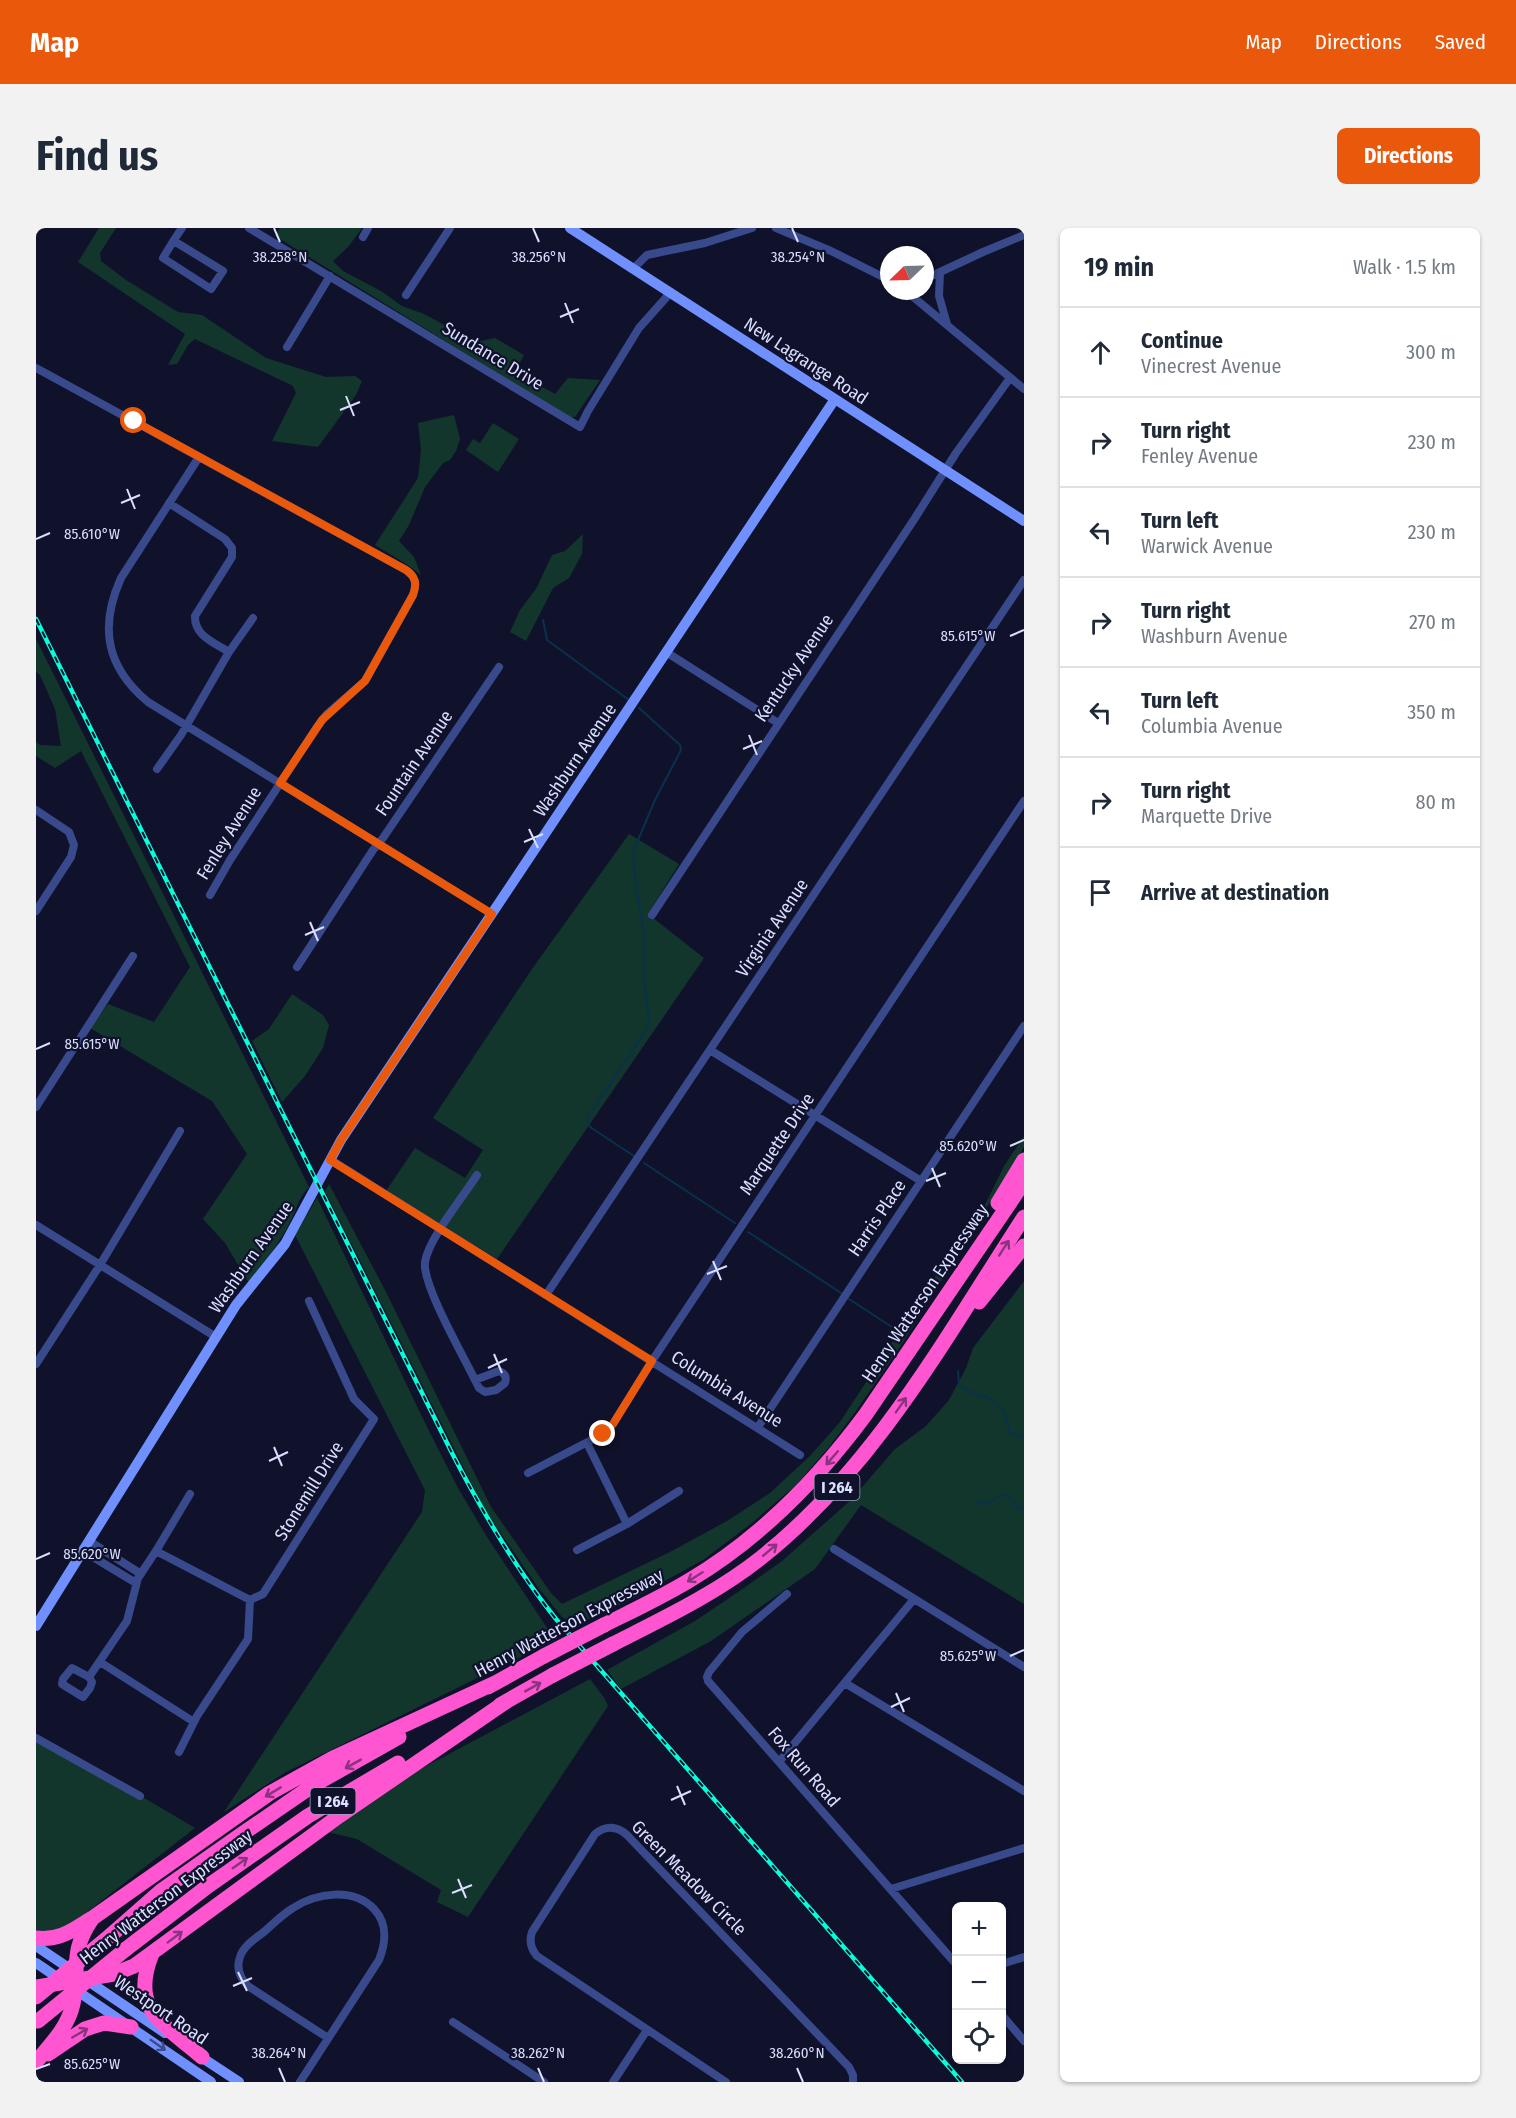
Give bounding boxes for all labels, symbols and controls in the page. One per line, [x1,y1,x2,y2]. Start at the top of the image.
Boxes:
text: Map [30,26,79,59]
text: Map [1245,29,1282,55]
text: Directions [1315,29,1402,55]
text: Saved [1435,29,1486,55]
button: Directions [1337,128,1480,184]
text: Find us [36,131,158,181]
north arrow [880,246,934,300]
text: 38.258°N [253,248,307,266]
text: 38.256°N [512,248,566,266]
text: 38.254°N [771,248,825,266]
text: 19 min [1084,252,1154,283]
text: Walk · 1.5 km [1353,255,1456,279]
street label: New Lagrange Road [740,313,872,409]
street label: Sundance Drive [438,317,548,395]
text: Continue [1141,327,1223,354]
icon: ahead [1084,336,1117,369]
text: 300 m [1406,340,1456,364]
text: Vinecrest Avenue [1141,354,1281,378]
route start [120,407,146,433]
text: Turn right [1141,417,1230,444]
icon: right [1084,426,1117,459]
text: 230 m [1408,430,1456,454]
text: Fenley Avenue [1141,444,1258,468]
text: Turn left [1141,507,1219,534]
icon: left [1084,516,1117,549]
text: 230 m [1408,520,1456,544]
text: 85.610°W [64,525,120,543]
text: Warwick Avenue [1141,534,1273,558]
text: Turn right [1141,597,1230,624]
icon: right [1084,606,1117,639]
street label: Kentucky Avenue [750,610,838,726]
text: 270 m [1409,610,1456,634]
text: Washburn Avenue [1141,624,1288,648]
text: 85.615°W [940,627,996,645]
text: Turn left [1141,687,1219,714]
icon: left [1084,696,1117,729]
street label: Washburn Avenue [529,699,621,821]
text: 350 m [1407,700,1456,724]
street label: Fountain Avenue [371,706,457,820]
text: Columbia Avenue [1141,714,1283,738]
text: Turn right [1141,777,1230,804]
street label: Fenley Avenue [192,782,266,884]
icon: right [1084,786,1117,819]
text: 80 m [1416,790,1456,814]
text: Marquette Drive [1141,804,1272,828]
street label: Virginia Avenue [731,875,813,981]
icon: arrive [1084,876,1117,909]
text: Arrive at destination [1141,879,1329,906]
text: 85.615°W [64,1035,120,1053]
street label: Marquette Drive [735,1089,819,1199]
text: 85.620°W [939,1137,997,1155]
street label: Harris Place [843,1175,911,1261]
street label: Washburn Avenue [204,1197,298,1317]
street label: Henry Watterson Expressway [857,1200,993,1386]
one-way arrow [998,1240,1010,1257]
street label: Columbia Avenue [667,1346,787,1432]
one-way arrow [894,1397,907,1414]
route end [589,1420,615,1446]
street label: Stonemill Drive [270,1437,348,1545]
one-way arrow [825,1450,839,1465]
road number: I 264 [814,1474,860,1500]
one-way arrow [762,1543,778,1556]
text: 85.620°W [63,1545,121,1563]
street label: Henry Watterson Expressway [471,1564,667,1682]
one-way arrow [687,1571,704,1583]
text: 85.625°W [940,1647,996,1665]
one-way arrow [524,1681,541,1693]
street label: Fox Run Road [763,1722,845,1812]
one-way arrow [344,1758,361,1770]
one-way arrow [265,1786,282,1798]
road number: I 264 [310,1788,356,1814]
street label: Green Meadow Circle [627,1816,751,1940]
street label: Henry Watterson Expressway [75,1825,257,1969]
one-way arrow [232,1857,248,1869]
map controls [952,1902,1006,2064]
button: + [952,1902,1006,1956]
one-way arrow [166,1931,182,1943]
button: − [952,1956,1006,2010]
street label: Westport Road [110,1971,212,2049]
button: locate [952,2010,1006,2064]
one-way arrow [71,2027,88,2039]
one-way arrow [149,2039,165,2051]
text: 38.264°N [252,2044,306,2062]
text: 38.262°N [511,2044,565,2062]
text: 38.260°N [769,2044,825,2062]
text: 85.625°W [64,2055,120,2073]

